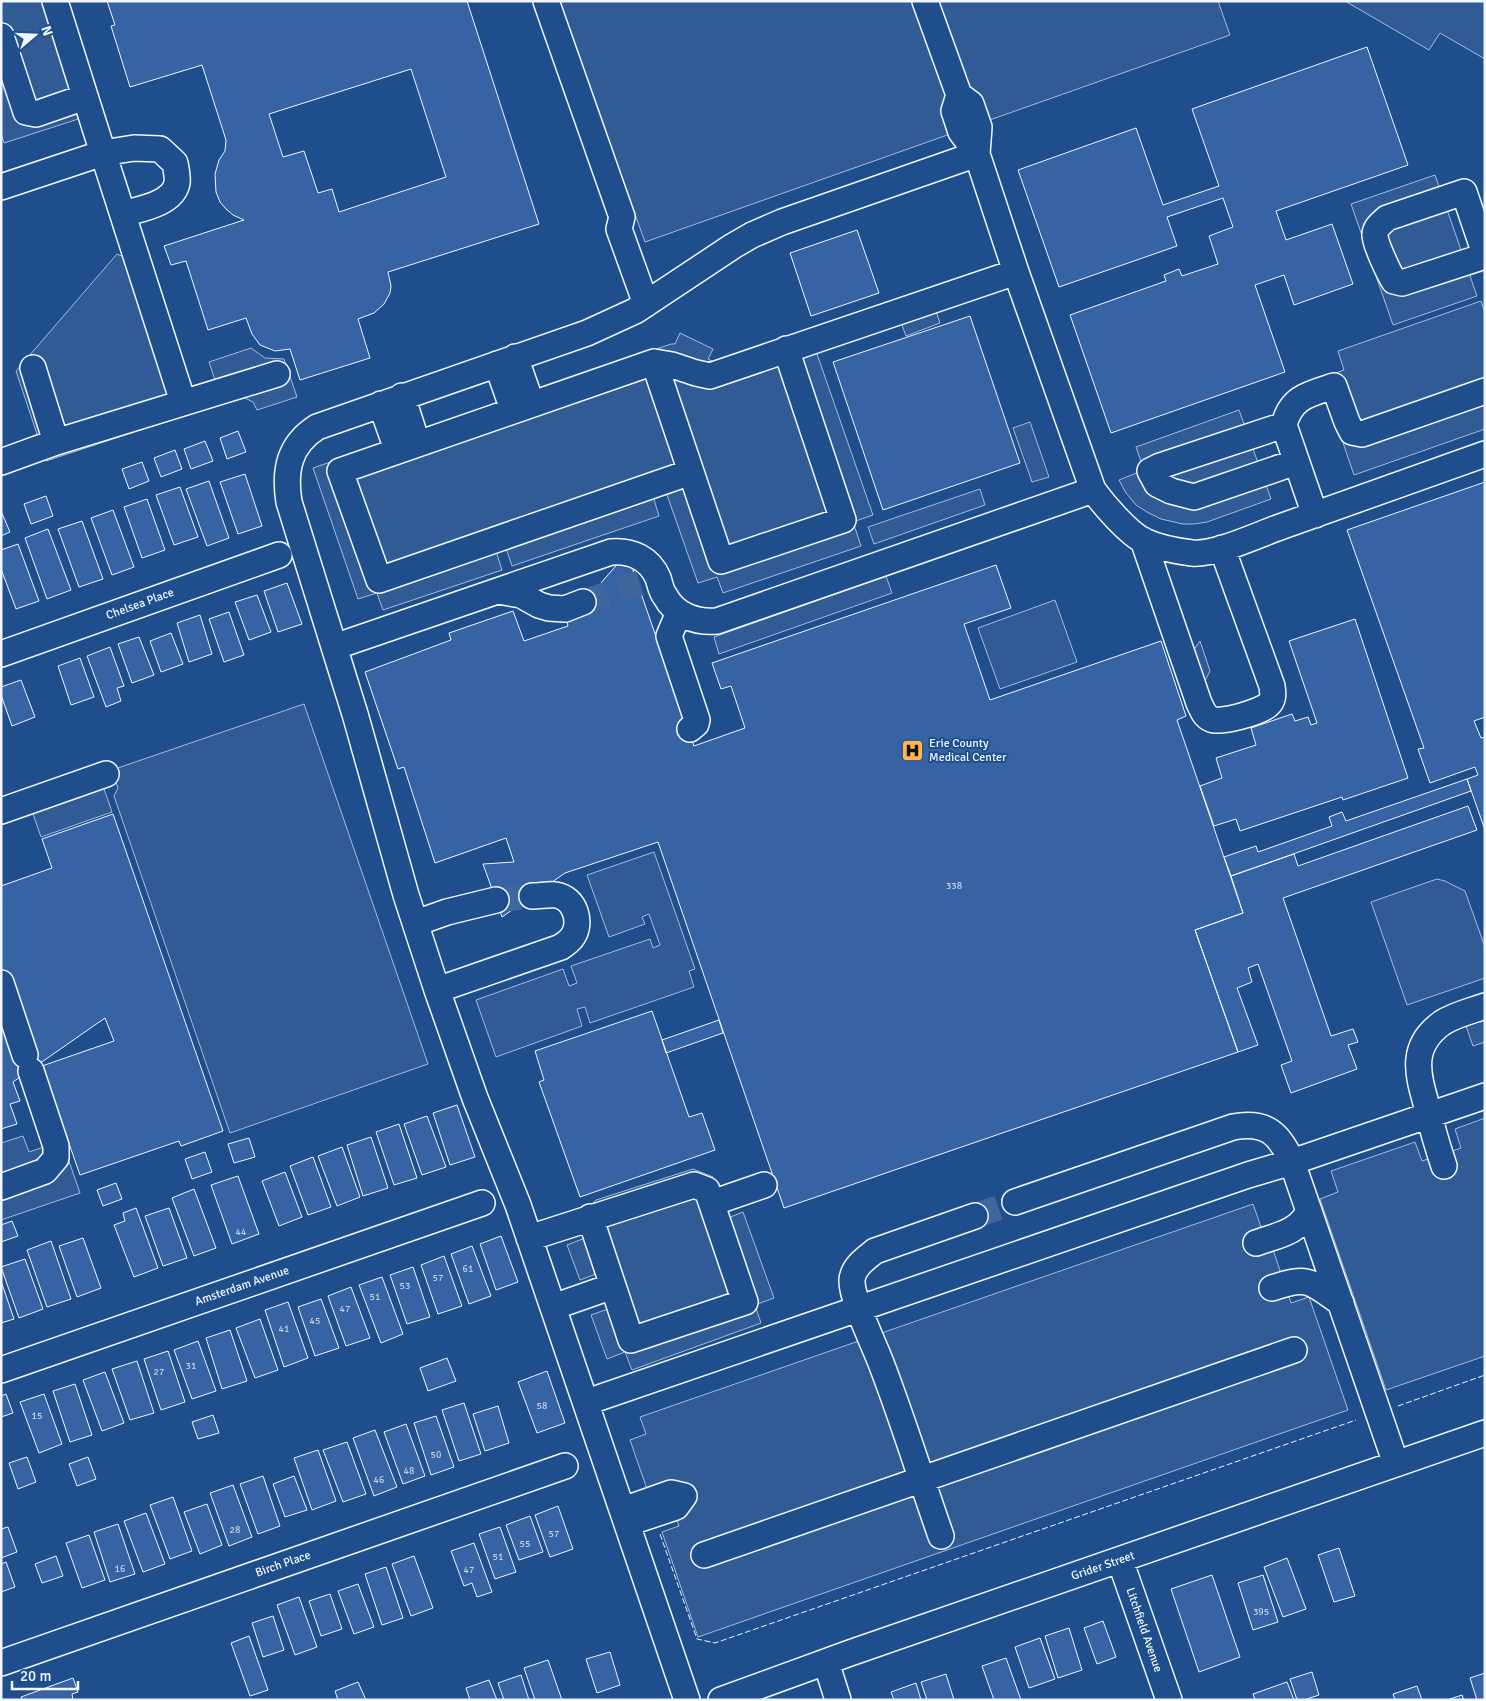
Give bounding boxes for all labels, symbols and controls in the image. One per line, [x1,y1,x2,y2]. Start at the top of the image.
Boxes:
north arrow [10,10,60,60]
text: N [37,24,56,38]
street label: Chelsea Place [104,585,176,623]
place label: Erie County Medical Center [929,736,1007,765]
hospital icon: Erie County Medical Center [901,738,925,762]
house number: 338 [946,880,962,892]
house number: 44 [236,1226,247,1238]
street label: Amsterdam Avenue [193,1263,291,1309]
house number: 61 [463,1263,473,1275]
house number: 57 [433,1272,443,1284]
house number: 53 [400,1280,410,1292]
house number: 51 [370,1291,380,1303]
house number: 47 [340,1303,350,1315]
house number: 45 [310,1315,320,1327]
house number: 41 [279,1323,289,1335]
house number: 31 [186,1360,196,1372]
house number: 27 [154,1366,164,1378]
house number: 58 [537,1400,547,1412]
house number: 15 [32,1410,42,1422]
house number: 50 [431,1449,441,1461]
house number: 48 [404,1465,414,1477]
house number: 46 [374,1474,384,1486]
house number: 28 [230,1524,240,1536]
house number: 57 [549,1528,559,1540]
house number: 55 [520,1538,530,1550]
street label: Birch Place [253,1548,313,1580]
street label: Grider Street [1069,1548,1137,1584]
house number: 51 [493,1551,503,1563]
house number: 16 [115,1563,125,1575]
house number: 47 [464,1564,474,1576]
street label: Litchfield Avenue [1123,1586,1165,1674]
house number: 395 [1253,1606,1269,1618]
scale bar [12,1658,79,1690]
text: 20 m [20,1667,51,1685]

